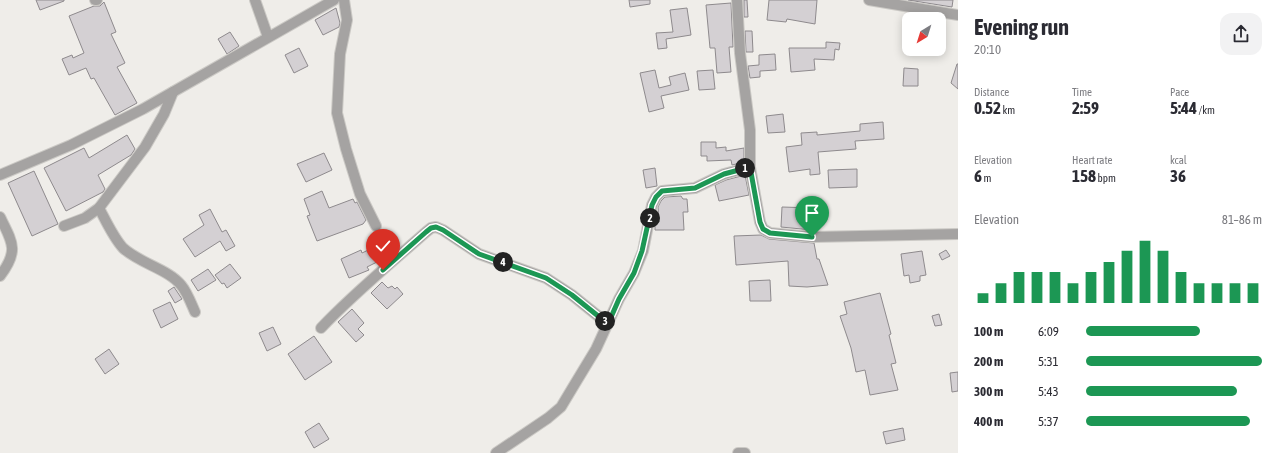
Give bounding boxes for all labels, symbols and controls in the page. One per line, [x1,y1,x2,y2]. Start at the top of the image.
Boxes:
north arrow [902,12,946,56]
map controls [902,12,946,56]
button: share [1220,13,1262,55]
text: Evening run [974,14,1069,40]
text: 20:10 [974,42,1001,57]
text: Distance [974,86,1009,98]
text: Time [1072,86,1092,98]
text: Pace [1170,86,1189,98]
text: 0.52 [974,98,1001,118]
text: 2:59 [1072,98,1099,118]
text: 5:44 [1170,98,1197,118]
text: km [1001,104,1015,116]
text: /km [1197,104,1215,116]
text: Elevation [974,154,1012,166]
text: Heart rate [1072,154,1113,166]
text: kcal [1170,154,1187,166]
pin: 1 [735,158,755,178]
text: 1 [742,162,748,174]
text: 6 [974,166,982,186]
text: 158 [1072,166,1096,186]
text: 36 [1170,166,1186,186]
text: m [982,172,991,184]
text: bpm [1096,172,1116,184]
pin [795,196,829,237]
icon: arrive [801,202,823,224]
pin: 2 [640,208,660,228]
text: 2 [647,212,653,224]
text: Elevation [974,212,1019,227]
text: 81–86 m [1222,212,1262,227]
pin [366,229,400,270]
icon: check [372,235,394,257]
pin: 4 [493,252,513,272]
text: 4 [500,256,506,268]
pin: 3 [595,311,615,331]
text: 3 [602,315,608,327]
text: 100 m [974,324,1003,339]
text: 6:09 [1038,324,1059,339]
text: 200 m [974,354,1003,369]
text: 5:31 [1038,354,1059,369]
text: 300 m [974,384,1003,399]
text: 5:43 [1038,384,1059,399]
text: 400 m [974,414,1003,429]
text: 5:37 [1038,414,1059,429]

